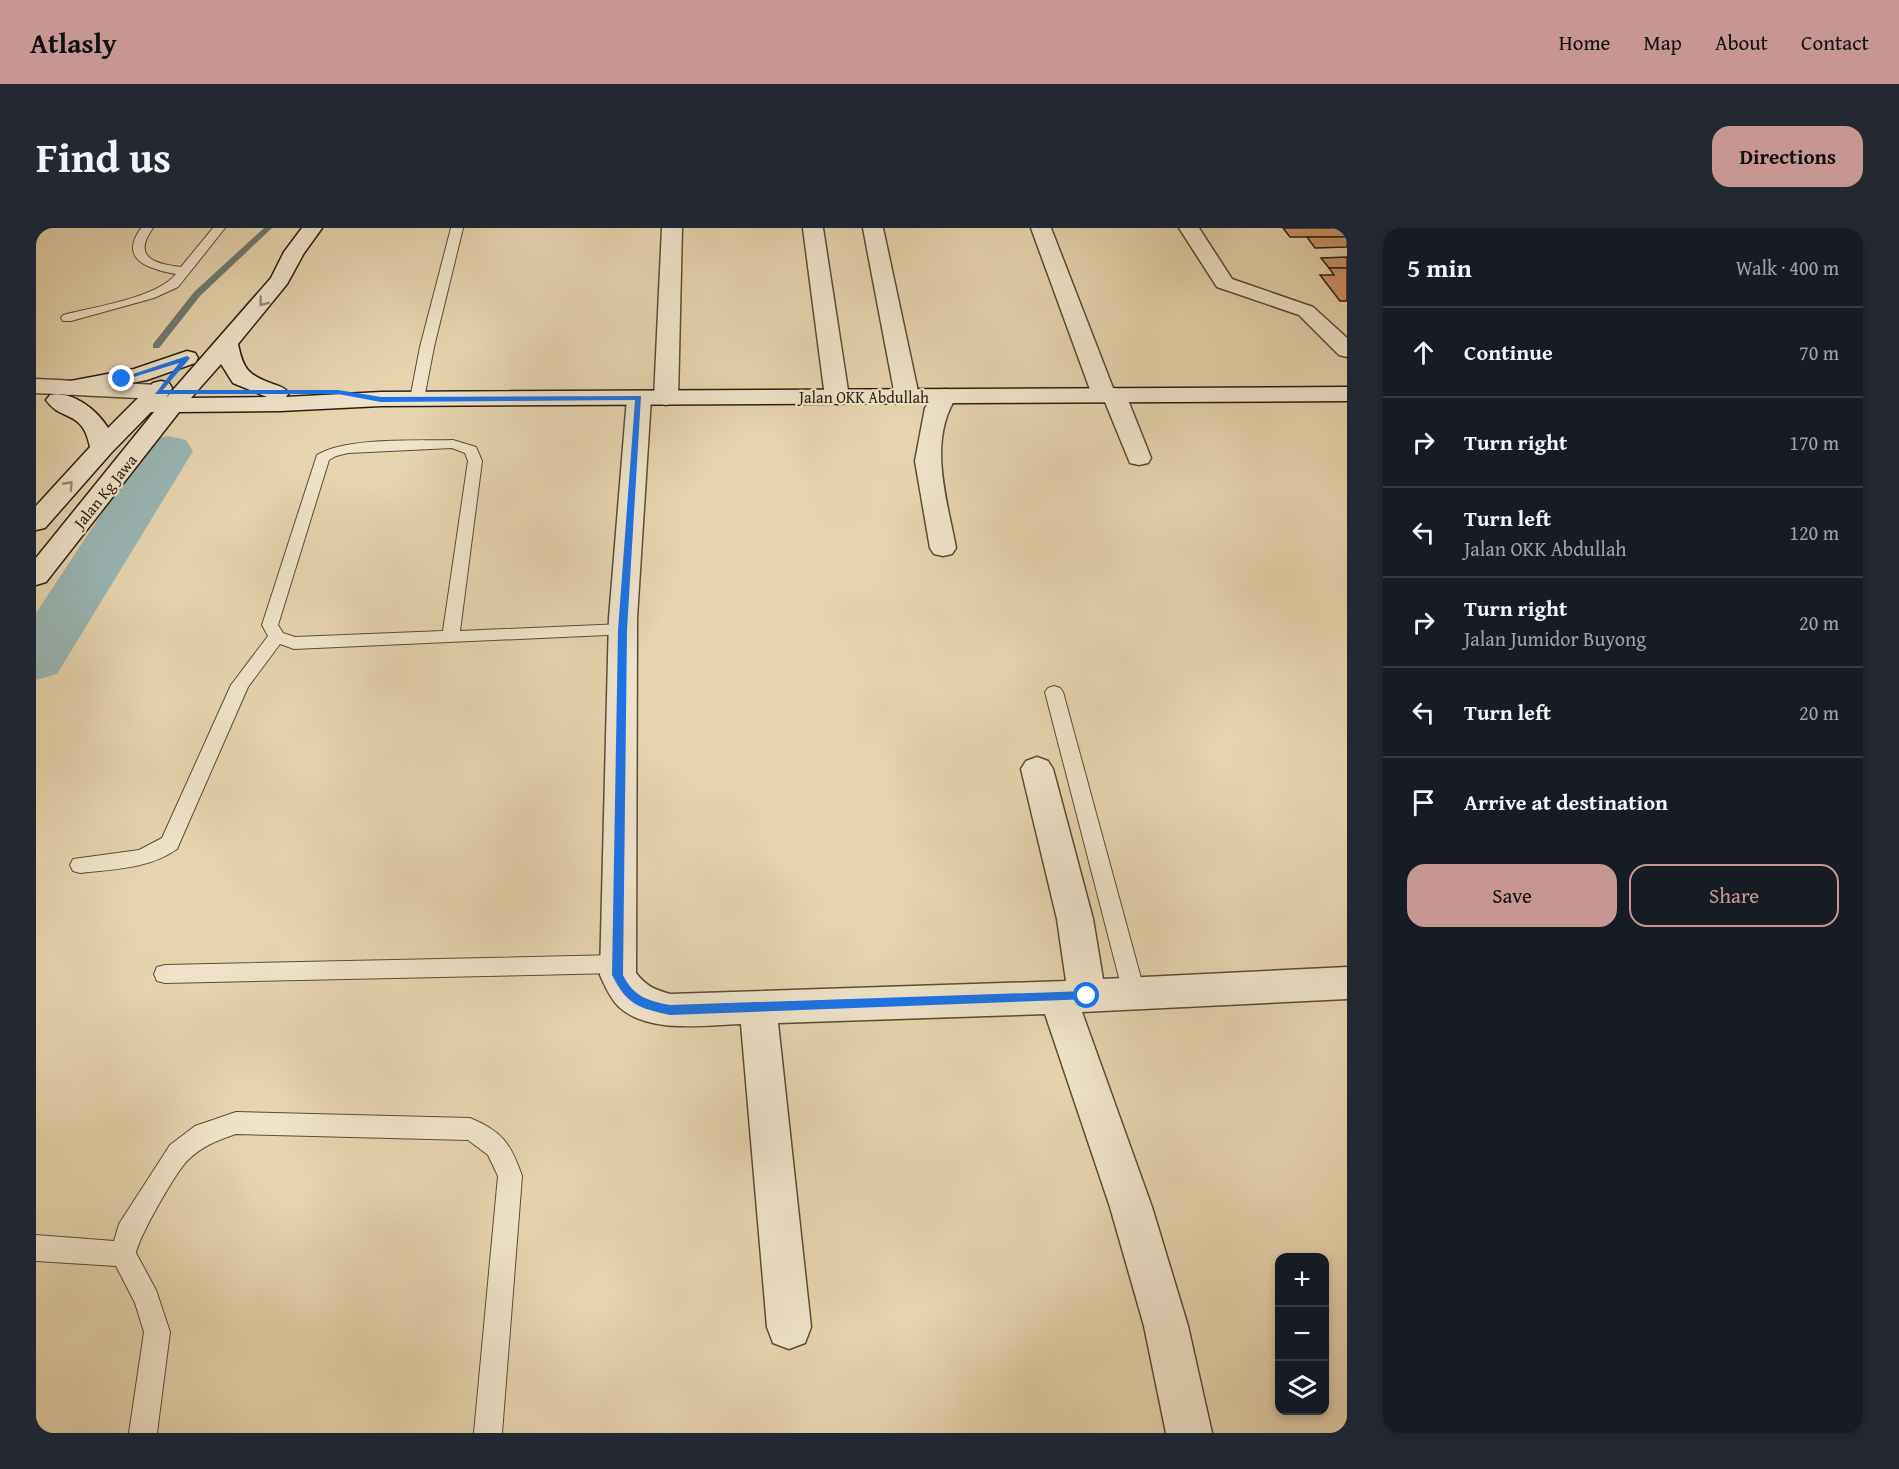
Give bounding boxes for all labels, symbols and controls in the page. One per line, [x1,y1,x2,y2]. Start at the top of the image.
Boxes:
text: Atlasly [30,22,117,63]
text: Home [1559,27,1610,58]
text: Map [1643,27,1682,58]
text: About [1715,27,1768,58]
text: Contact [1801,27,1869,58]
text: Find us [36,126,171,187]
button: Directions [1712,126,1863,187]
text: 5 min [1407,248,1472,287]
text: Walk · 400 m [1736,253,1839,282]
one-way arrow [260,295,271,306]
icon: ahead [1407,336,1440,369]
text: Continue [1464,336,1553,368]
text: 70 m [1799,338,1839,367]
route end [108,365,134,391]
street label: Jalan OKK Abdullah [797,385,929,409]
icon: right [1407,426,1440,459]
text: Turn right [1464,426,1567,458]
text: 170 m [1789,428,1839,457]
street label: Jalan Kg Jawa [66,448,143,535]
one-way arrow [62,482,73,492]
text: Turn left [1464,502,1551,534]
icon: left [1407,516,1440,549]
text: 120 m [1789,518,1839,547]
text: Jalan OKK Abdullah [1464,534,1627,563]
text: Turn right [1464,592,1567,624]
icon: right [1407,606,1440,639]
text: 20 m [1799,608,1839,637]
text: Jalan Jumidor Buyong [1464,624,1646,653]
icon: left [1407,696,1440,729]
text: Turn left [1464,696,1551,728]
text: 20 m [1799,698,1839,727]
icon: arrive [1407,786,1440,819]
text: Arrive at destination [1464,786,1668,818]
button: Save [1407,864,1617,927]
button: Share [1629,864,1839,927]
route start [1073,982,1099,1008]
map controls [1275,1253,1329,1415]
button: + [1275,1253,1329,1307]
button: − [1275,1307,1329,1361]
button: layers [1275,1361,1329,1415]

